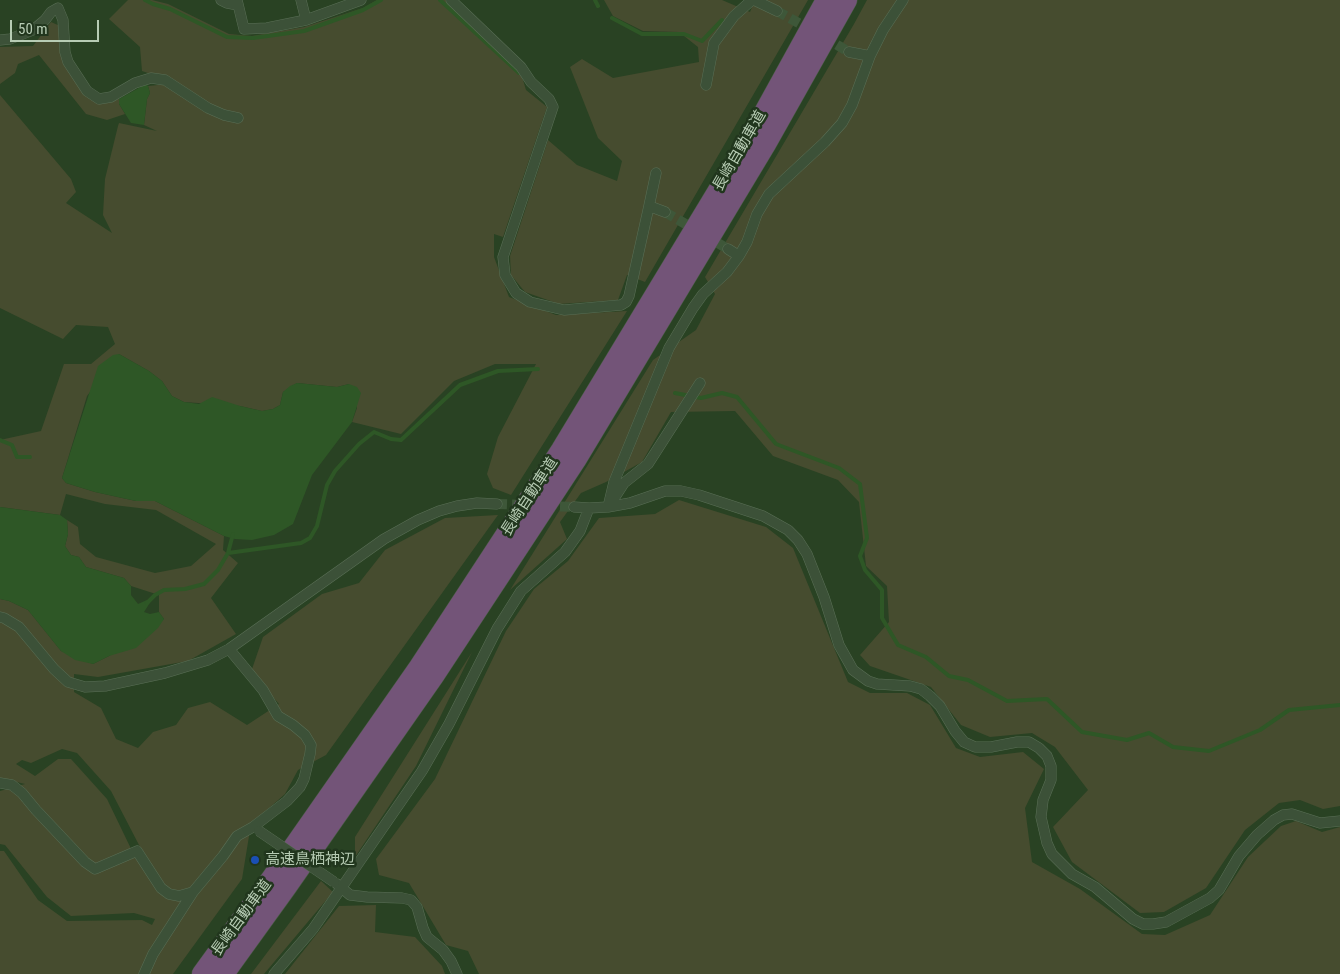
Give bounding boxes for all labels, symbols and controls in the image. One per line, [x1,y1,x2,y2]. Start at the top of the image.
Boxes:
scale bar [12,10,101,42]
text: 50 m [18,20,48,38]
street label: 長崎自動車道 [710,108,770,194]
street label: 長崎自動車道 [498,454,562,540]
place label: 高速鳥栖神辺 [265,851,355,869]
marker: 高速鳥栖神辺 [249,854,261,866]
street label: 長崎自動車道 [208,876,276,960]

